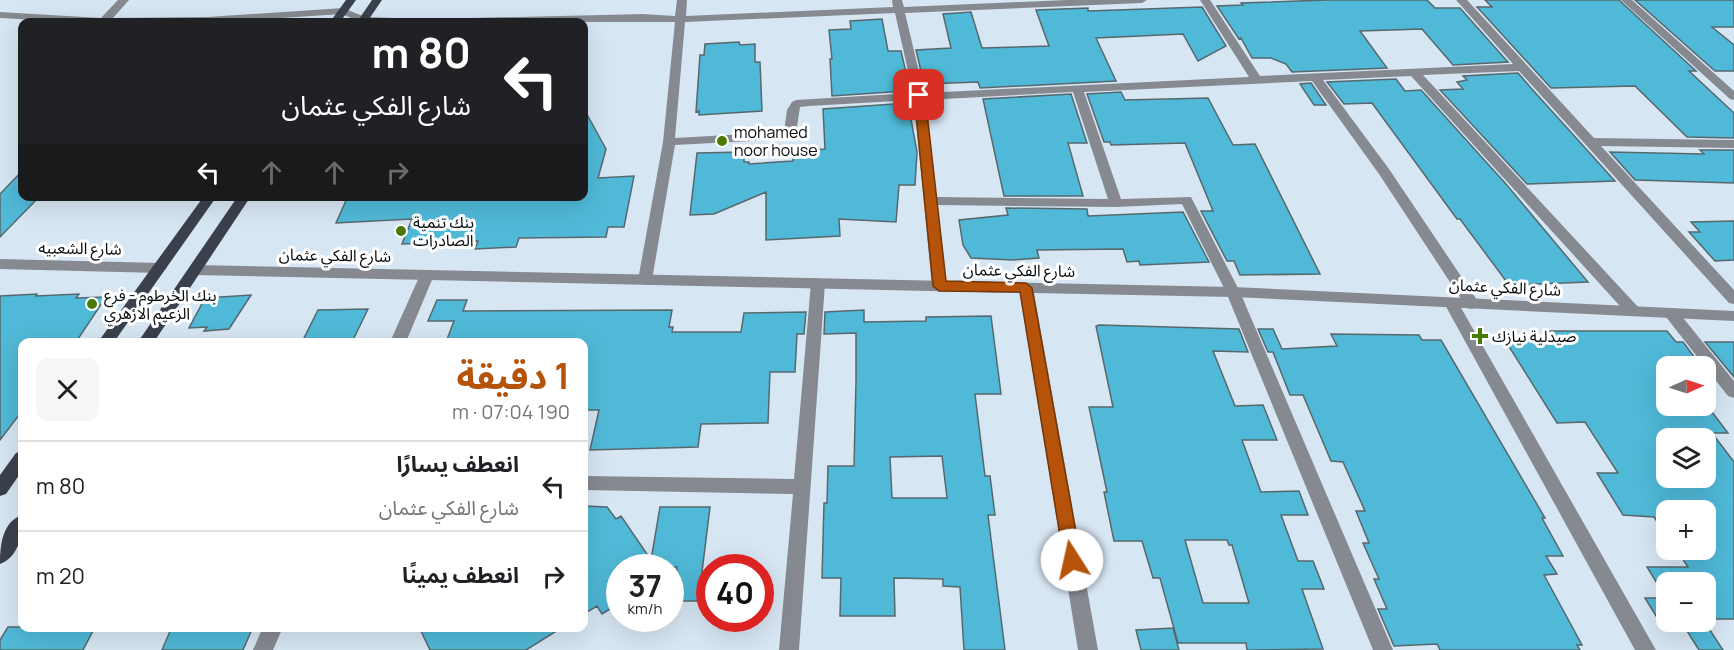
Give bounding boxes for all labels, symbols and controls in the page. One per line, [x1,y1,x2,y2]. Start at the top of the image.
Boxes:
text: 80 m [371,23,471,81]
icon: left [492,42,570,120]
pin [893,69,944,120]
icon: arrive [902,78,935,111]
text: شارع الفكي عثمان [282,86,471,123]
place label: mohamed noor house [734,121,818,161]
marker: mohamed noor house [715,134,729,148]
icon: left [192,156,225,189]
icon: ahead [255,156,288,189]
icon: ahead [318,156,351,189]
icon: right [381,156,414,189]
place label: بنك تنمية الصادرات [413,211,474,251]
marker: بنك تنمية الصادرات [394,224,408,238]
street label: شارع الشعبيه [38,236,122,262]
street label: شارع الفكي عثمان [279,243,391,269]
street label: شارع الفكي عثمان [963,258,1075,284]
street label: شارع الفكي عثمان [1448,273,1562,303]
place label: بنك الخرطوم - فرع الزعيم الازهري [104,284,217,326]
marker: بنك الخرطوم - فرع الزعيم الازهري [85,297,99,311]
place label: صيدلية نيازك [1492,325,1577,347]
marker: صيدلية نيازك [1473,329,1487,343]
text: 1 دقيقة [456,351,570,400]
north arrow [1656,356,1716,416]
map controls [1656,356,1716,632]
button: close [36,358,99,421]
text: 190 m · 07:04 [452,398,570,425]
button: layers [1656,428,1716,488]
text: انعطف يسارًا [396,449,519,479]
icon: left [537,470,570,503]
text: 80 m [36,471,85,501]
text: شارع الفكي عثمان [379,494,519,521]
button: + [1656,500,1716,560]
position arrow [1040,528,1104,592]
speed limit sign: 40 [696,554,774,632]
text: انعطف يمينًا [402,560,519,590]
icon: right [537,560,570,593]
text: 20 m [36,561,85,591]
text: 37 [628,565,662,606]
button: − [1656,572,1716,632]
text: km/h [628,598,662,619]

